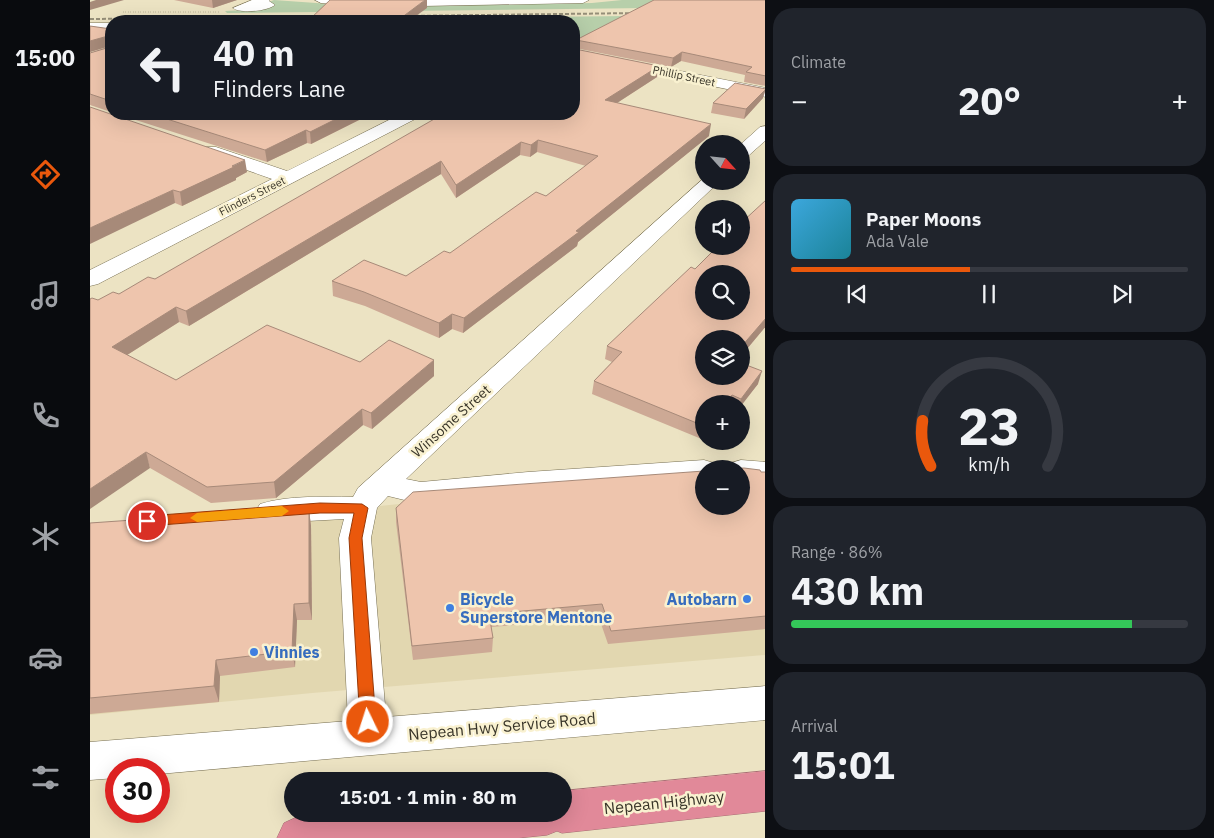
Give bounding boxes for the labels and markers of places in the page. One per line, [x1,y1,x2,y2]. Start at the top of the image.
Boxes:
pin [126,500,168,542]
place label: Bicycle Superstore Mentone [460,589,612,627]
place label: Autobarn [667,589,737,609]
marker: Autobarn [741,593,753,605]
marker: Bicycle Superstore Mentone [444,602,456,614]
place label: Vinnies [264,642,320,662]
marker: Vinnies [248,646,260,658]

